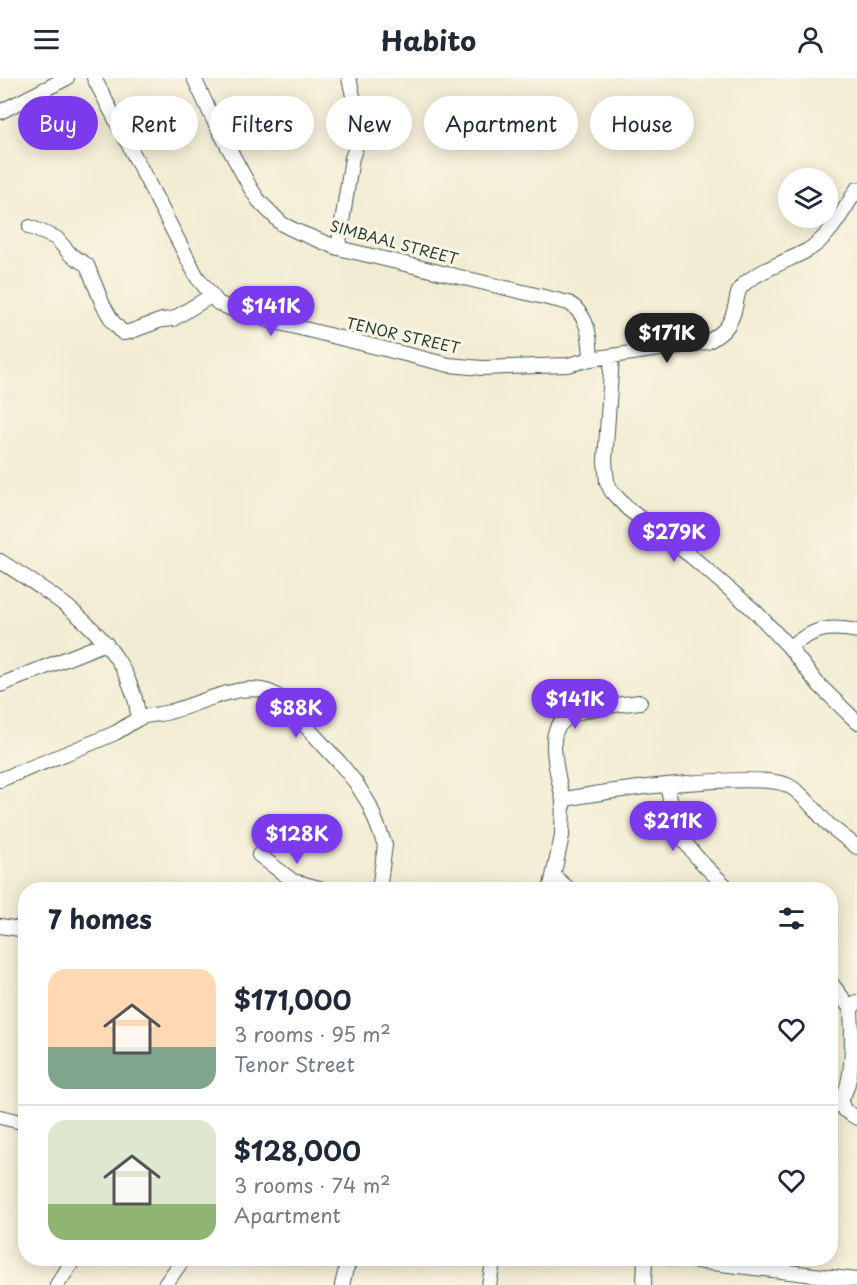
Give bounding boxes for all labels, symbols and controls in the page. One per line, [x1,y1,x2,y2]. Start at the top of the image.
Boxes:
text: Habito [381,19,476,60]
icon: menu [30,23,63,56]
icon: person [794,23,827,56]
chip: Buy [18,96,98,150]
chip: Rent [110,96,198,150]
chip: Filters [210,96,314,150]
chip: New [326,96,412,150]
chip: Apartment [424,96,578,150]
chip: House [590,96,694,150]
map controls [778,168,838,228]
button: layers [778,168,838,228]
street label: SIMBAAL STREET [328,213,462,270]
pin: $141K [229,286,313,337]
text: $141K [241,290,301,320]
street label: TENOR STREET [344,310,463,359]
pin: $171K [625,313,709,364]
text: $171K [639,317,695,347]
pin: $279K [632,512,716,563]
text: $279K [642,516,706,546]
pin: $141K [533,679,617,730]
text: $141K [545,683,605,713]
pin: $88K [260,688,332,739]
text: $88K [270,692,322,722]
pin: $211K [631,801,715,852]
text: $211K [644,805,702,835]
pin: $128K [255,814,339,865]
text: $128K [265,818,329,848]
text: 7 homes [48,899,152,938]
icon: filters [775,902,808,935]
text: $171,000 [234,980,351,1019]
icon: home [96,993,168,1065]
icon: heart [775,1013,808,1046]
text: 3 rooms · 95 m² [234,1019,391,1049]
text: Tenor Street [234,1049,355,1079]
text: $128,000 [234,1131,361,1170]
icon: home [96,1144,168,1216]
icon: heart [775,1164,808,1197]
text: 3 rooms · 74 m² [234,1170,391,1200]
text: Apartment [234,1200,341,1230]

